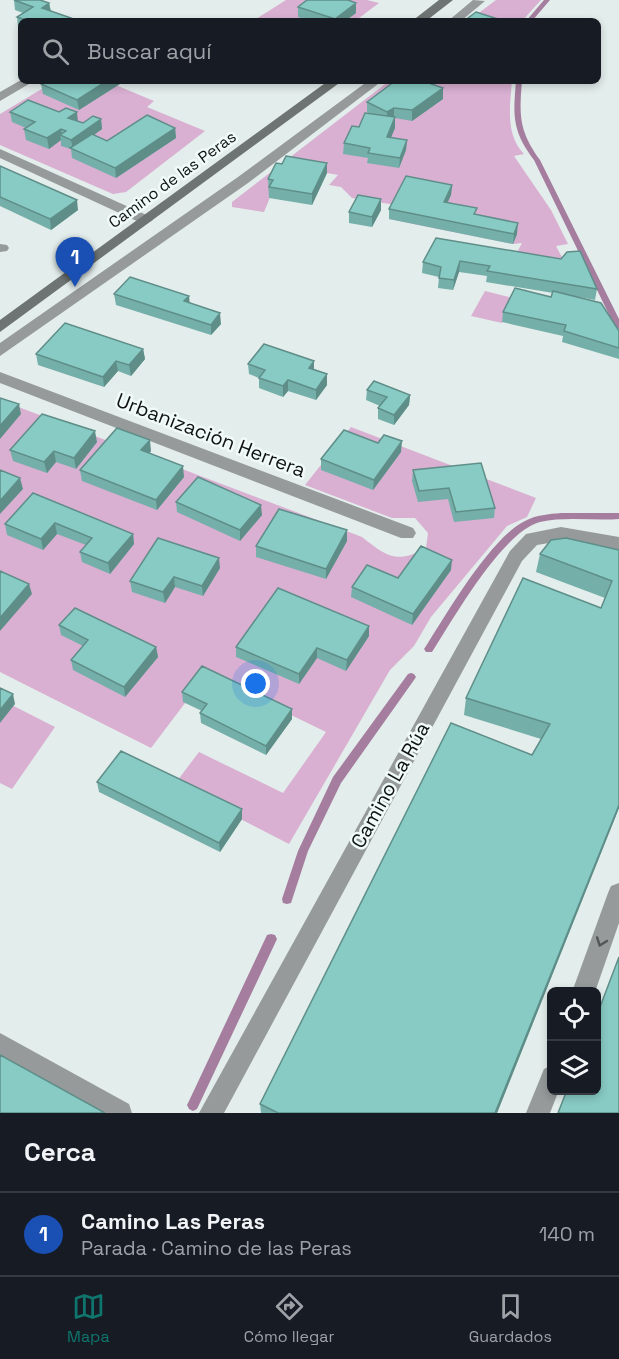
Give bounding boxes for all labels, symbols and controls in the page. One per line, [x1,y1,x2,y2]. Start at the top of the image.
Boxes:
search box [18,18,601,84]
icon: search [39,35,72,68]
text: Buscar aquí [87,37,212,65]
street label: Camino de las Peras [104,126,240,233]
pin: 1 [56,238,94,287]
street label: Urbanización Herrera [113,387,309,483]
your location [241,669,270,698]
street label: Camino La Rúa [345,717,435,853]
one-way arrow [595,936,608,947]
map controls [547,987,601,1095]
button: locate [547,987,601,1041]
button: layers [547,1041,601,1095]
text: Cerca [24,1135,96,1169]
text: Camino Las Peras [81,1207,265,1235]
text: 1 [39,1221,48,1247]
text: 140 m [539,1221,595,1247]
text: Parada · Camino de las Peras [81,1235,352,1261]
tab: Mapa [67,1290,110,1347]
tab: Cómo llegar [244,1290,335,1347]
tab: Guardados [469,1290,552,1347]

